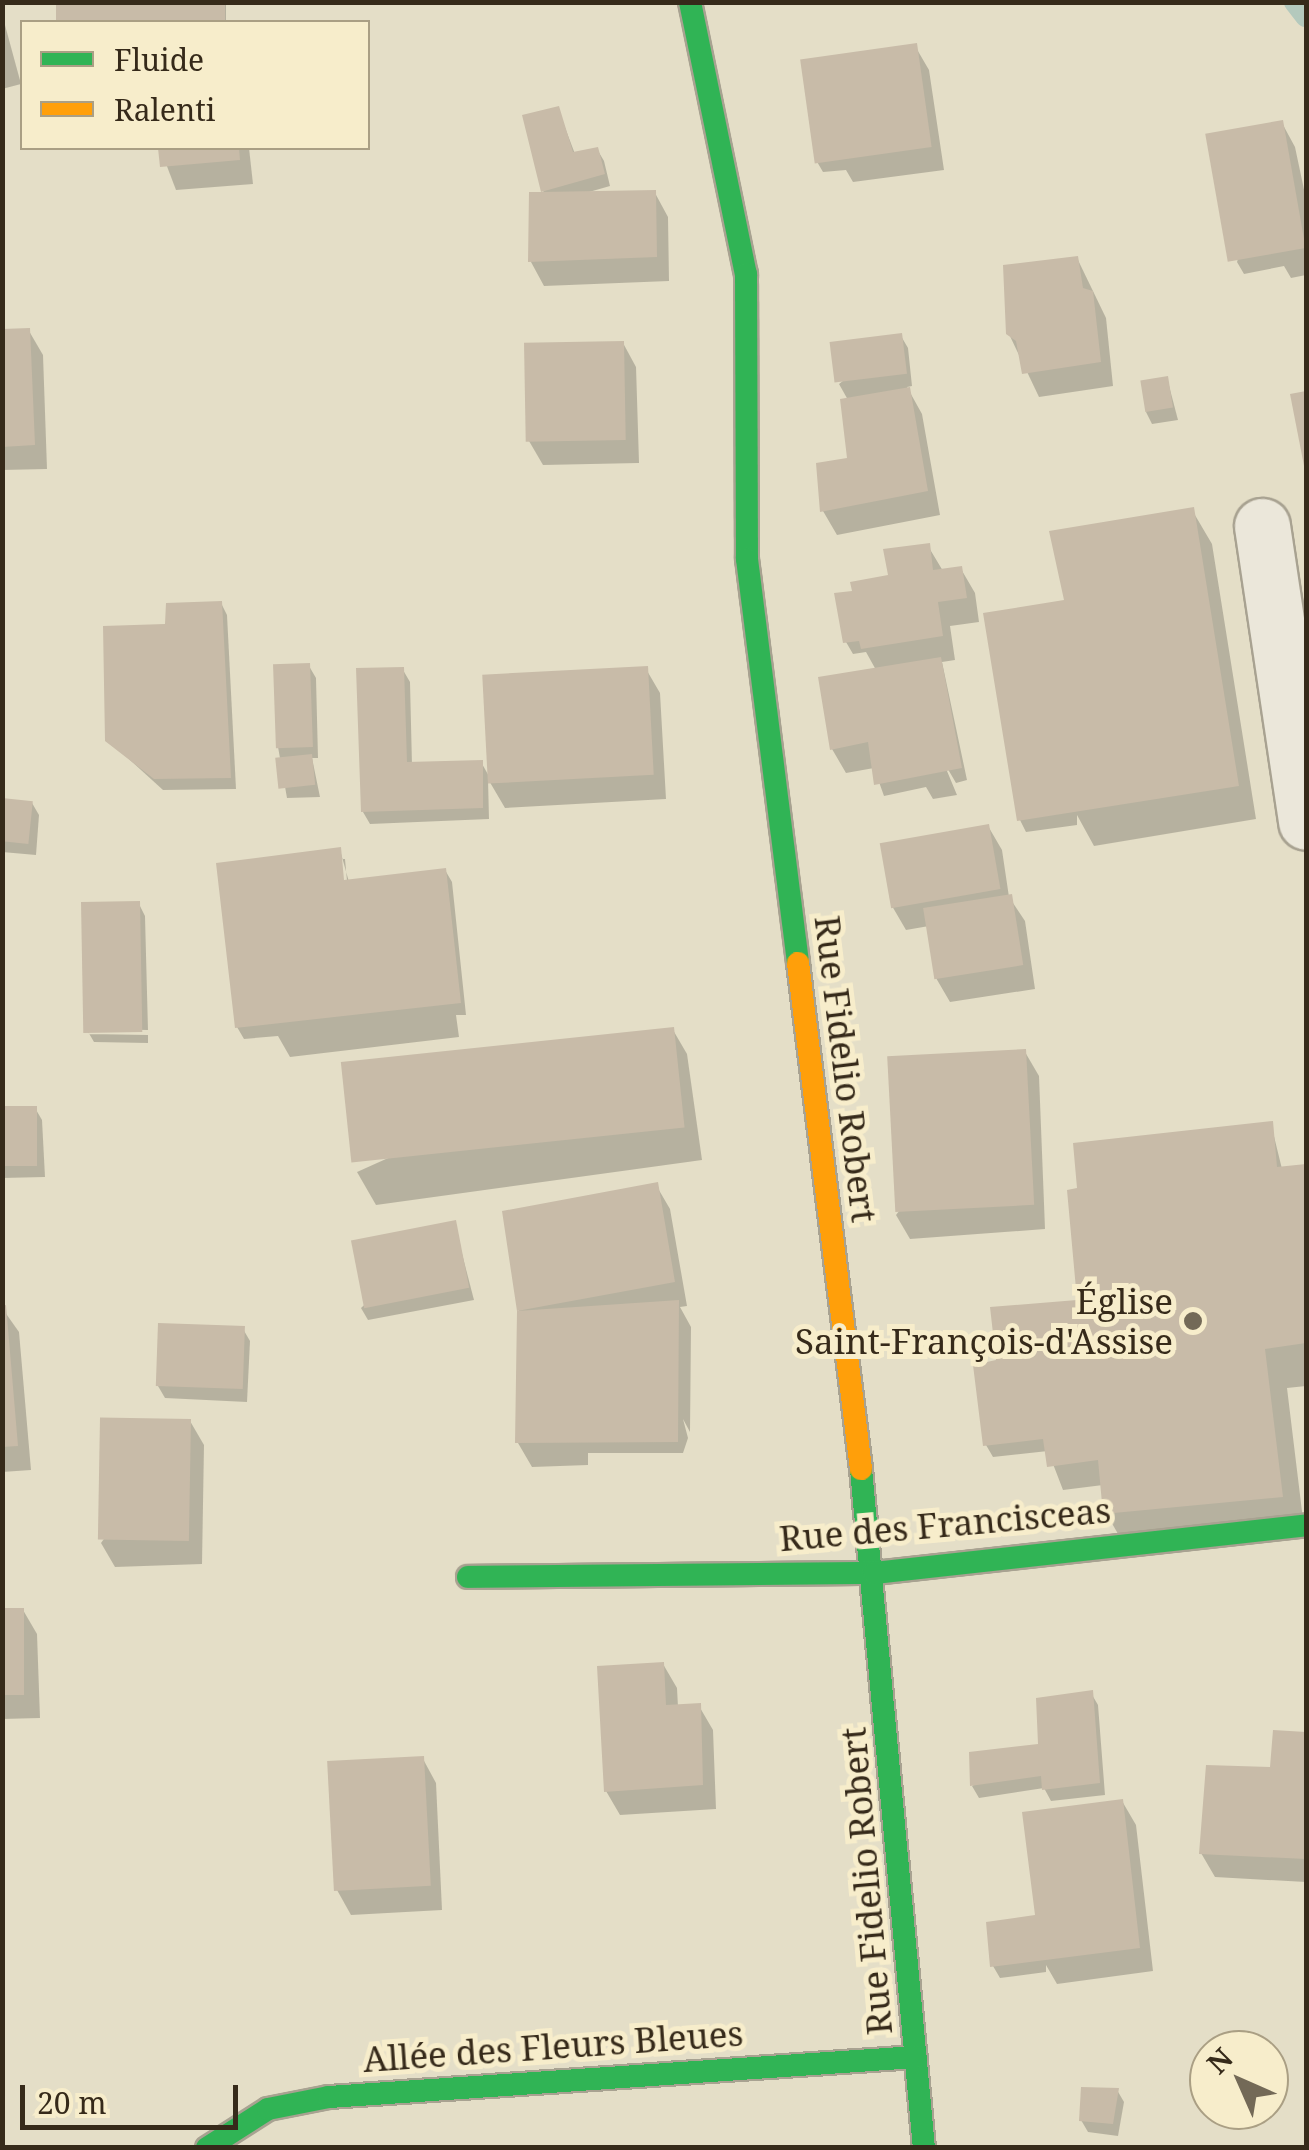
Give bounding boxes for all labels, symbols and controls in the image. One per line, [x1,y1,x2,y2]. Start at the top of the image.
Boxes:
legend [20,20,370,150]
text: Fluide [114,39,204,80]
text: Ralenti [114,89,215,130]
street label: Rue Fidelio Robert [806,913,886,1225]
place label: Église Saint-François-d'Assise [795,1280,1173,1362]
marker: Église Saint-François-d'Assise [1182,1310,1204,1332]
street label: Rue des Francisceas [778,1489,1112,1559]
street label: Rue Fidelio Robert [832,1725,900,2037]
street label: Allée des Fleurs Bleues [361,2012,745,2080]
north arrow [1189,2030,1289,2130]
text: N [1198,2039,1240,2081]
scale bar [25,2065,242,2127]
text: 20 m [37,2082,107,2123]

